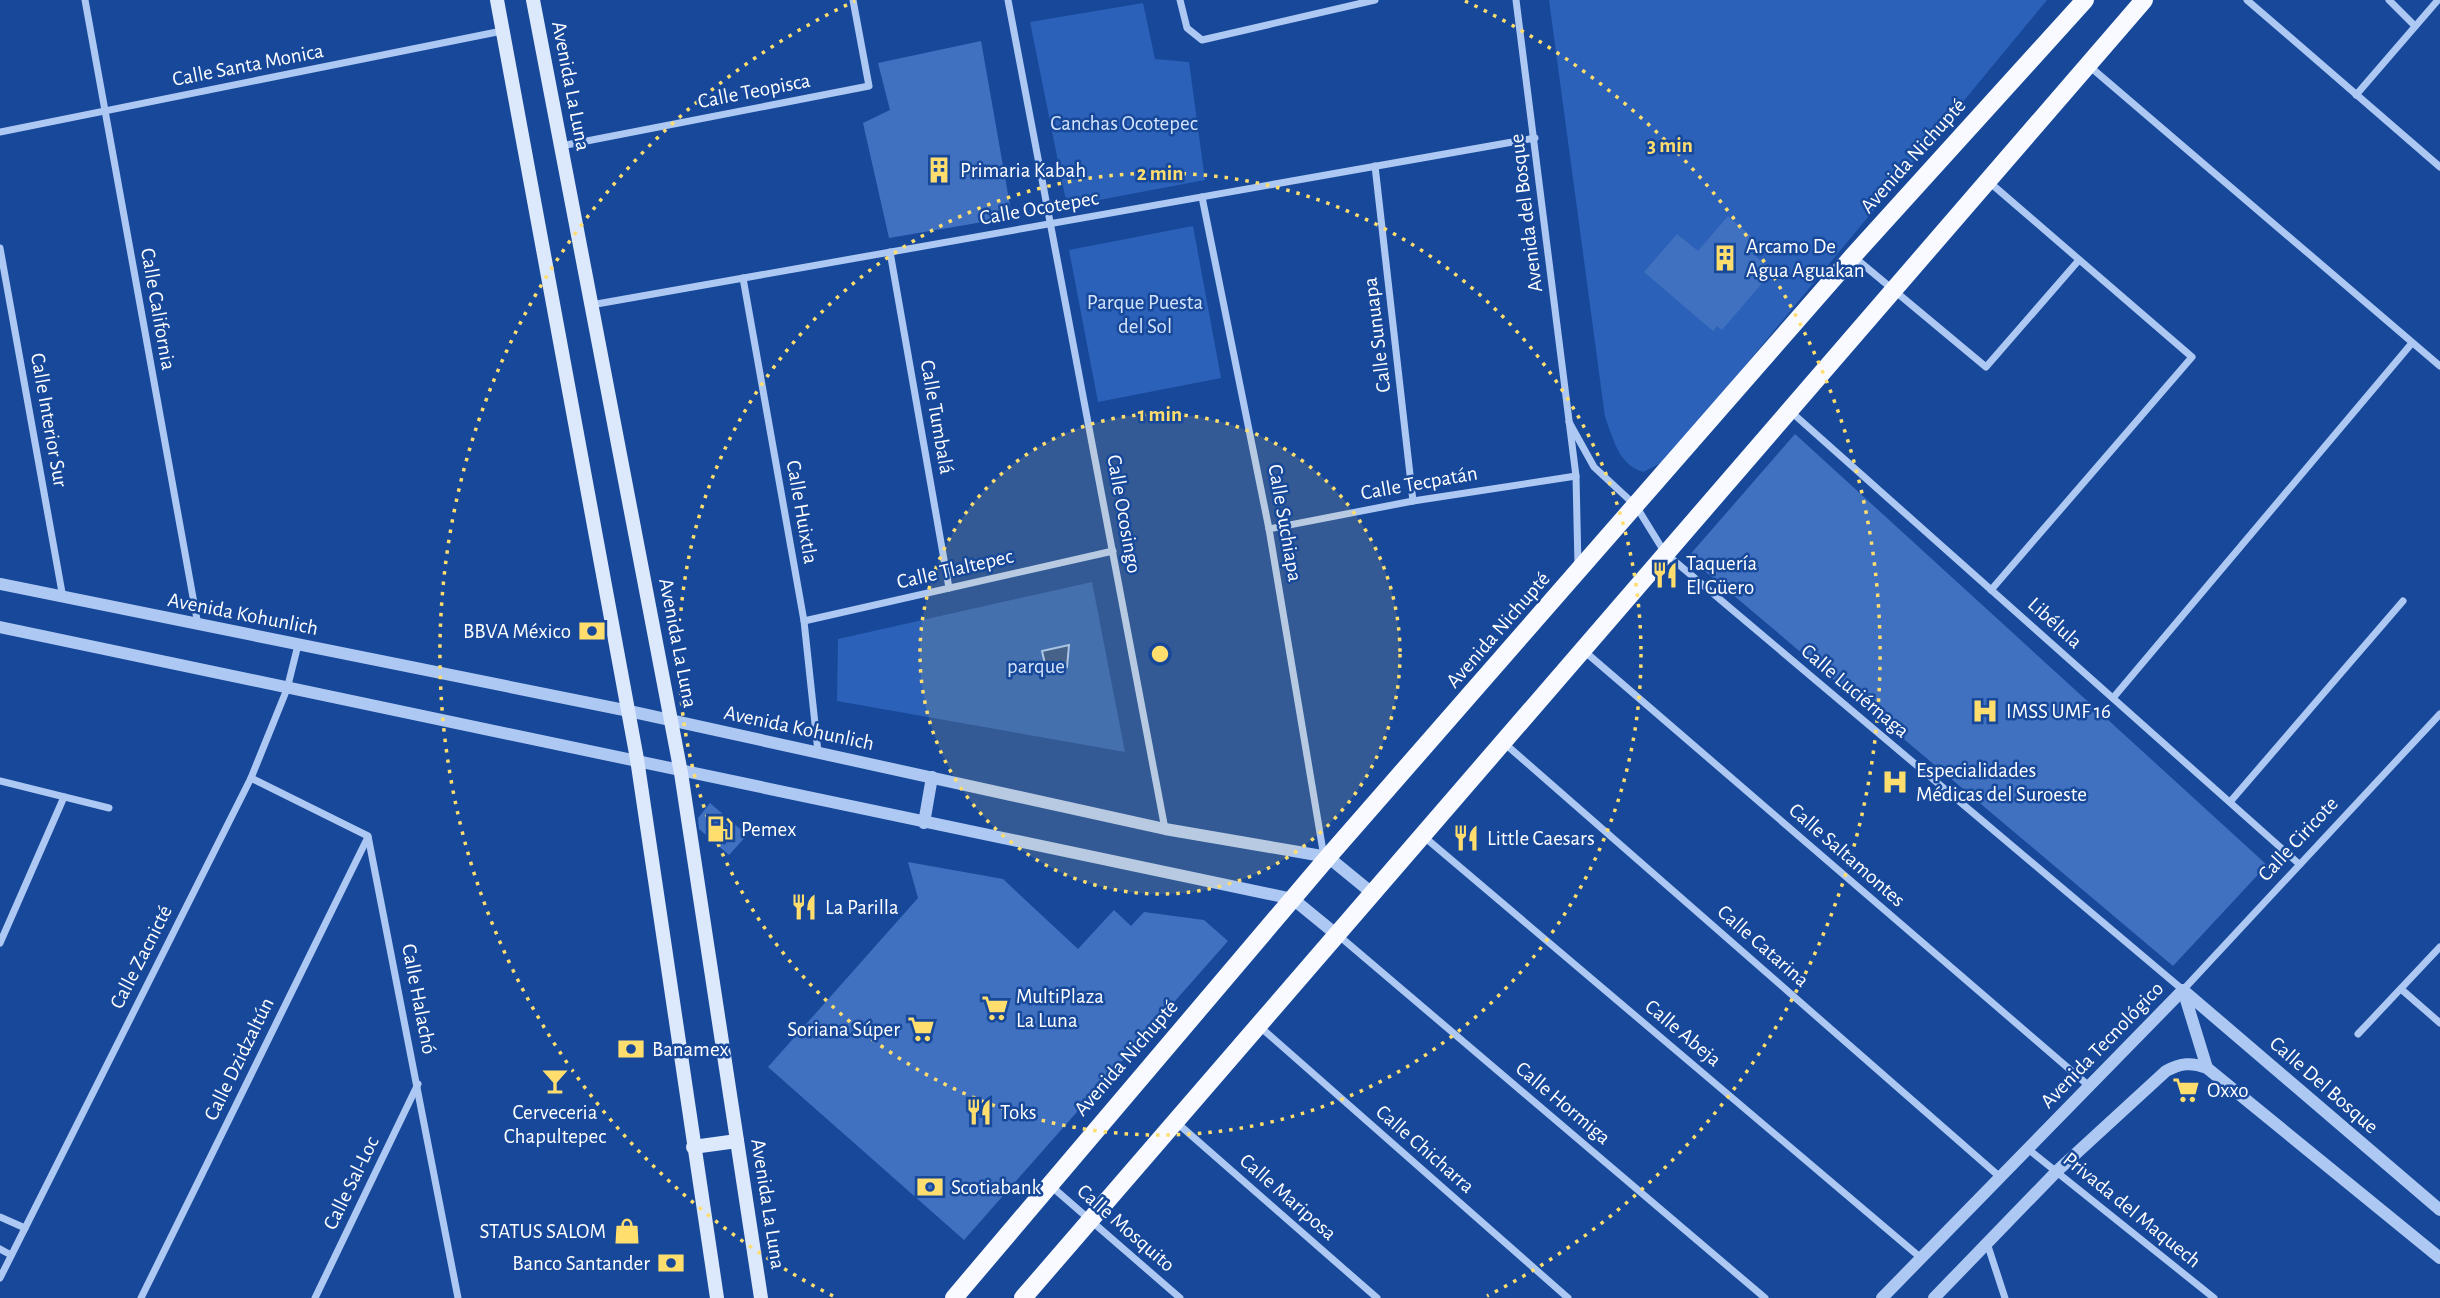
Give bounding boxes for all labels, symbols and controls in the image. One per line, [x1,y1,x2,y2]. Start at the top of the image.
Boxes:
street label: Avenida La Luna [548,19,594,153]
street label: Calle Santa Monica [171,40,326,90]
street label: Calle Teopisca [696,70,812,112]
street label: Avenida Nichupté [1856,95,1970,217]
park label: Canchas Ocotepec [1050,113,1198,134]
street label: Avenida del Bosque [1506,133,1546,293]
text: 3 min [1647,135,1693,156]
building icon: Primaria Kabah [924,155,954,185]
place label: Primaria Kabah [960,160,1086,181]
text: 2 min [1137,163,1183,184]
street label: Calle Ocotepec [978,187,1100,229]
place label: Arcamo De Agua Aguakan [1746,236,1865,281]
building icon: Arcamo De Agua Aguakan [1710,243,1740,273]
street label: Calle California [137,246,179,372]
street label: Calle Sunuapa [1359,276,1395,394]
park label: Parque Puesta del Sol [1087,292,1203,337]
street label: Calle Interior Sur [27,351,71,489]
street label: Calle Tumbalá [917,358,957,476]
text: 1 min [1138,404,1182,425]
street label: Calle Ocosingo [1103,453,1145,575]
street label: Calle Huixtla [783,459,821,566]
street label: Calle Tecpatán [1359,462,1479,504]
street label: Calle Suchiapa [1264,463,1306,584]
street label: Calle Tlaltepec [895,545,1015,593]
place label: Taquería El Güero [1686,553,1758,598]
restaurant icon: Taquería El Güero [1650,560,1680,590]
street label: Avenida Nichupté [1442,568,1554,692]
street label: Avenida La Luna [655,576,701,710]
street label: Avenida Kohunlich [166,589,320,639]
street label: Libélula [2024,593,2086,653]
bank icon: BBVA México [577,616,607,646]
place label: BBVA México [463,621,571,642]
street label: Calle Luciérnaga [1797,640,1913,742]
centre of rings [1148,642,1172,666]
park label: parque [1007,656,1065,677]
hospital icon: IMSS UMF 16 [1970,696,2000,726]
place label: IMSS UMF 16 [2006,701,2111,722]
street label: Avenida Kohunlich [722,702,876,754]
place label: Especialidades Médicas del Suroeste [1916,760,2087,805]
hospital icon: Especialidades Médicas del Suroeste [1880,767,1910,797]
street label: Calle Ciricote [2254,793,2342,885]
street label: Calle Saltamontes [1785,799,1909,911]
fuel station icon: Pemex [705,814,735,844]
place label: Pemex [741,819,796,840]
restaurant icon: Little Caesars [1451,823,1481,853]
place label: Little Caesars [1487,828,1595,849]
restaurant icon: La Parilla [789,892,819,922]
place label: La Parilla [825,897,899,918]
street label: Calle Catarina [1713,901,1813,991]
street label: Calle Zacnicté [106,902,176,1012]
street label: Calle Halachó [398,942,440,1056]
street label: Avenida Tecnológico [2037,978,2167,1112]
place label: MultiPlaza La Luna [1016,986,1104,1031]
supermarket icon: MultiPlaza La Luna [980,993,1010,1023]
street label: Calle Dzidzaltún [200,994,278,1124]
street label: Calle Abeja [1641,995,1725,1071]
street label: Avenida Nichupté [1070,996,1182,1120]
supermarket icon: Soriana Súper [906,1014,936,1044]
place label: Soriana Súper [787,1019,900,1040]
street label: Calle Del Bosque [2266,1032,2382,1138]
bank icon: Banamex [616,1034,646,1064]
place label: Banamex [652,1039,729,1060]
street label: Calle Hormiga [1512,1058,1615,1149]
bar icon: Cerveceria Chapultepec [540,1066,570,1096]
supermarket icon: Oxxo [2171,1075,2201,1105]
place label: Oxxo [2207,1080,2249,1101]
restaurant icon: Toks [964,1097,994,1127]
street label: Calle Chicharra [1372,1101,1478,1197]
place label: Cerveceria Chapultepec [504,1102,606,1147]
place label: Toks [1000,1102,1037,1123]
street label: Calle Sal-Loc [319,1133,383,1233]
street label: Avenida La Luna [747,1137,789,1271]
street label: Privada del Maquech [2059,1148,2205,1272]
street label: Calle Mariposa [1236,1150,1341,1245]
bank icon: Scotiabank [915,1172,945,1202]
place label: Scotiabank [951,1177,1041,1198]
street label: Calle Mosquito [1073,1180,1179,1276]
shop icon: STATUS SALOM [612,1216,642,1246]
place label: STATUS SALOM [480,1221,606,1242]
bank icon: Banco Santander [656,1248,686,1278]
place label: Banco Santander [512,1253,650,1274]

